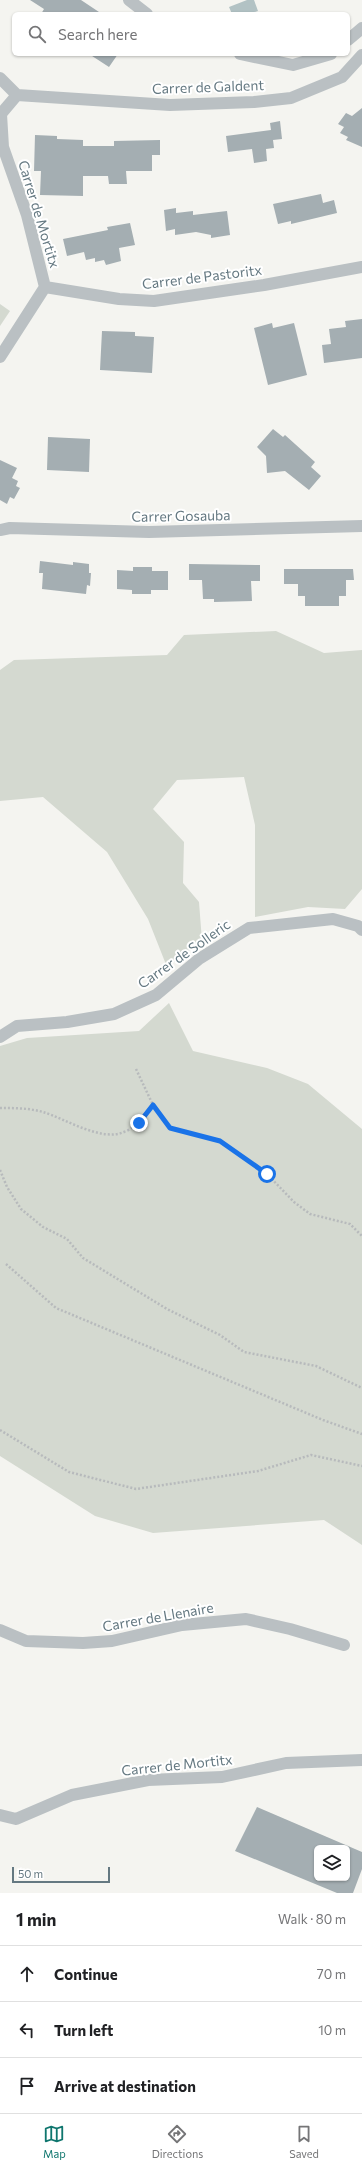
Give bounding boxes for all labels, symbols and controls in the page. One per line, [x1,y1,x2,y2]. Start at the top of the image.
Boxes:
search box [12,12,350,56]
icon: search [26,23,48,45]
text: Search here [58,25,137,43]
street label: Carrer de Galdent [152,76,265,97]
street label: Carrer de Mortitx [15,158,64,270]
street label: Carrer de Pastoritx [141,261,263,292]
street label: Carrer Gosauba [131,506,231,525]
street label: Carrer de Solleric [134,915,233,992]
route end [130,1114,148,1132]
route start [258,1165,276,1183]
street label: Carrer de Llenaire [101,1598,215,1635]
street label: Carrer de Mortitx [121,1750,234,1779]
map controls [314,1845,350,1881]
button: layers [314,1845,350,1881]
scale bar [12,1865,110,1884]
text: 50 m [18,1867,43,1880]
text: 1 min [16,1909,56,1930]
text: Walk · 80 m [278,1911,346,1927]
icon: ahead [16,1963,38,1985]
text: Continue [54,1965,118,1983]
text: 70 m [317,1966,346,1982]
icon: left [16,2019,38,2041]
text: Turn left [54,2021,113,2039]
text: 10 m [318,2022,346,2038]
icon: arrive [16,2075,38,2097]
text: Arrive at destination [54,2077,196,2095]
tab: Map [43,2123,66,2160]
tab: Directions [152,2123,203,2160]
tab: Saved [289,2123,319,2160]

